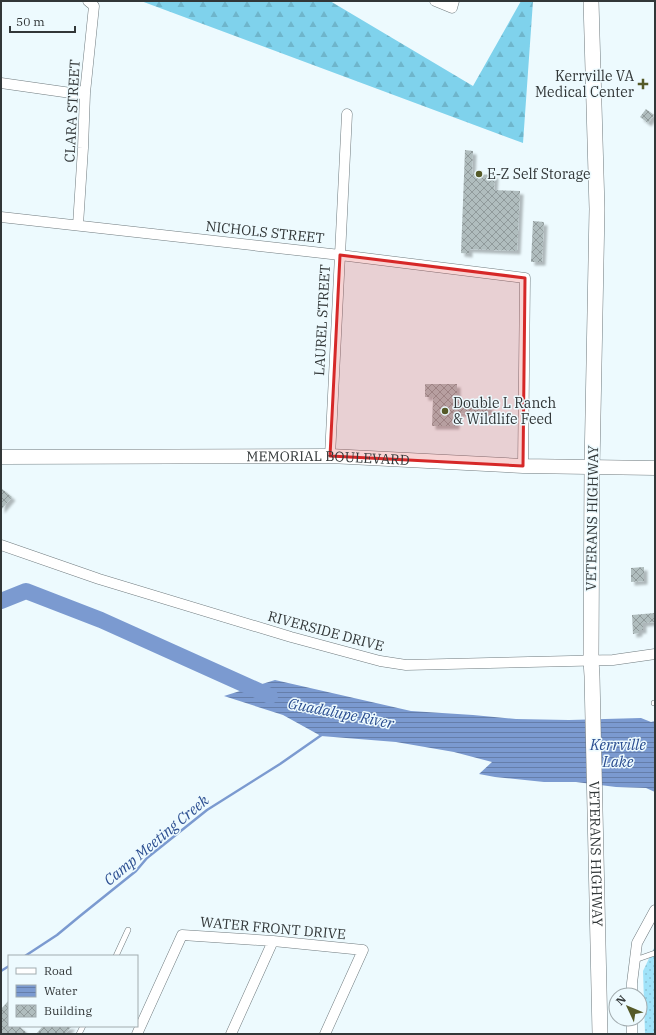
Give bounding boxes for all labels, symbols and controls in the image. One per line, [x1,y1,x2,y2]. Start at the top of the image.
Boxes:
scale bar [10,8,75,34]
text: 50 m [16,14,45,29]
street label: CLARA STREET [60,59,84,163]
place label: Kerrville VA Medical Center [535,67,635,101]
marker: Kerrville VA Medical Center [637,78,649,90]
place label: E-Z Self Storage [487,165,591,183]
marker: E-Z Self Storage [474,169,484,179]
street label: NICHOLS STREET [205,217,325,247]
street label: LAUREL STREET [310,264,334,376]
place label: Double L Ranch & Wildlife Feed [453,394,557,428]
marker: Double L Ranch & Wildlife Feed [440,406,450,416]
street label: VETERANS HIGHWAY [582,445,602,591]
street label: MEMORIAL BOULEVARD [246,447,410,469]
street label: RIVERSIDE DRIVE [266,607,386,655]
water label: Guadalupe River [286,693,396,733]
water label: Kerrville Lake [589,735,646,771]
street label: VETERANS HIGHWAY [585,781,607,927]
water label: Camp Meeting Creek [100,791,212,889]
street label: WATER FRONT DRIVE [199,913,347,943]
legend [8,955,138,1027]
text: Road [44,963,73,978]
text: Water [44,983,78,998]
north arrow [608,987,648,1027]
text: N [613,992,629,1008]
text: Building [44,1003,92,1018]

